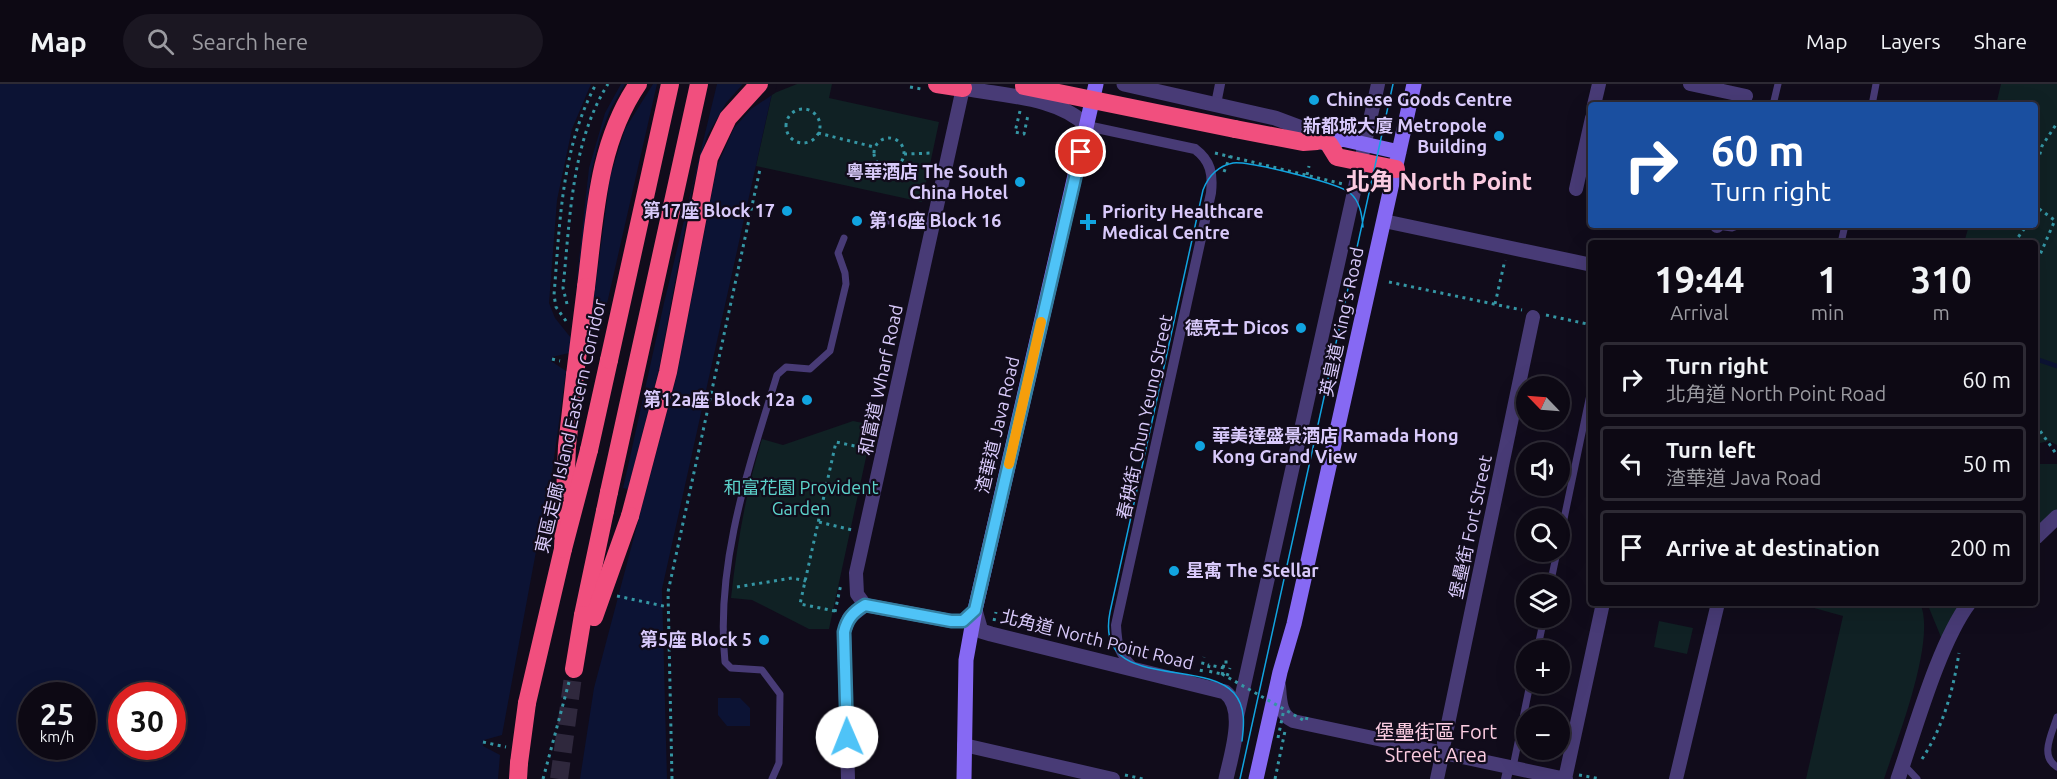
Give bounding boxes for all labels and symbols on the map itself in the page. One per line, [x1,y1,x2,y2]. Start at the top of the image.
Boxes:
place label: Chinese Goods Centre [1326,89,1512,109]
marker: Chinese Goods Centre [1307,93,1321,107]
place label: 新都城大廈 Metropole Building [1303,115,1487,156]
pin [1055,126,1106,177]
marker: 新都城大廈 Metropole Building [1492,129,1506,143]
place label: 粵華酒店 The South China Hotel [846,161,1009,202]
district label: 北角 North Point [1346,168,1532,195]
marker: 粵華酒店 The South China Hotel [1013,175,1027,189]
place label: 第17座 Block 17 [643,200,775,220]
place label: Priority Healthcare Medical Centre [1102,201,1264,242]
marker: 第17座 Block 17 [780,204,794,218]
place label: 第16座 Block 16 [869,210,1001,230]
marker: Priority Healthcare Medical Centre [1079,213,1097,231]
marker: 第16座 Block 16 [850,214,864,228]
street label: 英皇道 King's Road [1315,245,1367,398]
street label: 東區走廊 Island Eastern Corridor [531,297,609,555]
street label: 和富道 Wharf Road [854,303,906,457]
street label: 春秧街 Chun Yeung Street [1113,313,1176,521]
place label: 德克士 Dicos [1185,317,1289,337]
marker: 德克士 Dicos [1294,321,1308,335]
street label: 渣華道 Java Road [972,354,1022,495]
north arrow [1516,376,1570,430]
place label: 第12a座 Block 12a [643,389,795,409]
marker: 第12a座 Block 12a [800,393,814,407]
place label: 華美達盛景酒店 Ramada Hong Kong Grand View [1212,425,1459,466]
marker: 華美達盛景酒店 Ramada Hong Kong Grand View [1193,439,1207,453]
street label: 堡壘街 Fort Street [1445,453,1495,600]
park label: 和富花園 Provident Garden [723,477,879,518]
place label: 星寓 The Stellar [1186,560,1319,580]
marker: 星寓 The Stellar [1167,564,1181,578]
street label: 北角道 North Point Road [999,605,1196,673]
place label: 第5座 Block 5 [640,629,752,649]
marker: 第5座 Block 5 [757,633,771,647]
speed limit sign: 30 [108,682,186,760]
position arrow [815,705,879,769]
district label: 堡壘街區 Fort Street Area [1375,720,1497,766]

